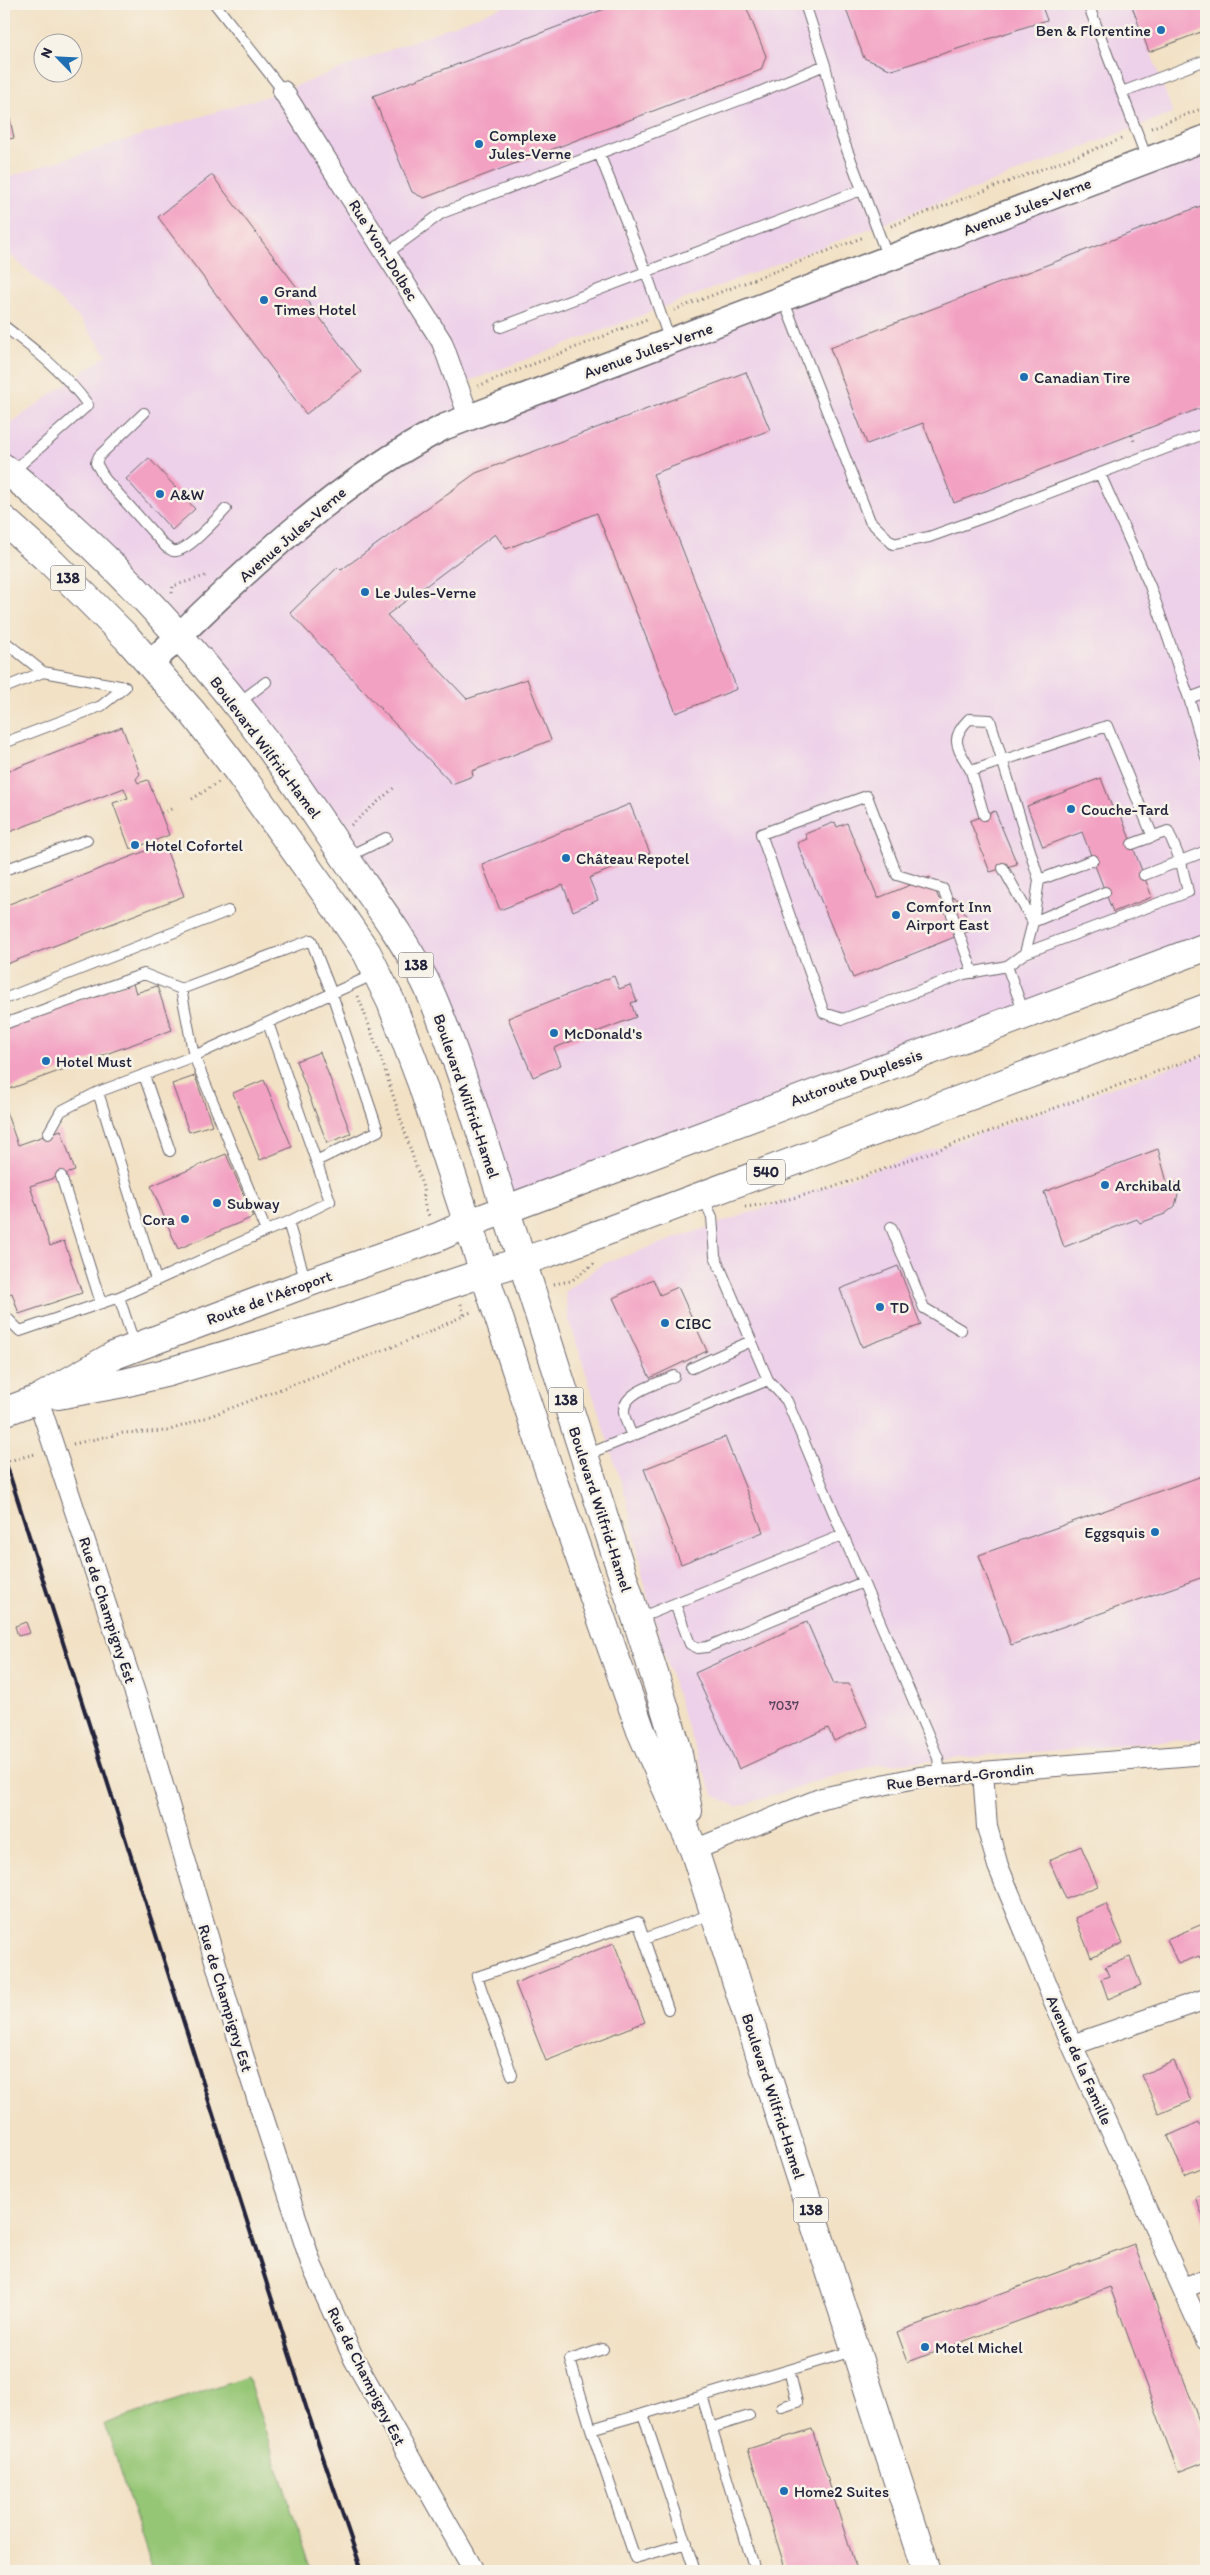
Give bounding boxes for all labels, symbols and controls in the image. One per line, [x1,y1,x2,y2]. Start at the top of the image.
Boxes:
place label: Ben & Florentine [1036,21,1151,40]
marker: Ben & Florentine [1155,24,1167,36]
north arrow [32,32,82,82]
text: N [37,45,56,61]
place label: Complexe Jules-Verne [489,126,571,163]
marker: Complexe Jules-Verne [473,138,485,150]
street label: Avenue Jules-Verne [960,173,1094,240]
street label: Rue Yvon-Dolbec [345,196,422,304]
place label: Grand Times Hotel [274,282,357,319]
marker: Grand Times Hotel [258,294,270,306]
street label: Avenue Jules-Verne [581,318,715,383]
place label: Canadian Tire [1034,368,1131,387]
marker: Canadian Tire [1018,371,1030,383]
street label: Avenue Jules-Verne [235,483,350,586]
place label: A&W [170,485,205,504]
marker: A&W [154,488,166,500]
road number: 138 [50,566,86,590]
place label: Le Jules-Verne [375,583,476,602]
marker: Le Jules-Verne [359,586,371,598]
street label: Boulevard Wilfrid-Hamel [206,673,325,822]
place label: Couche-Tard [1081,800,1169,819]
marker: Couche-Tard [1065,803,1077,815]
place label: Hotel Cofortel [145,836,244,855]
marker: Hotel Cofortel [129,839,141,851]
place label: Château Repotel [576,849,690,868]
marker: Château Repotel [560,852,572,864]
place label: Comfort Inn Airport East [906,897,992,934]
marker: Comfort Inn Airport East [890,909,902,921]
road number: 138 [398,952,434,978]
street label: Boulevard Wilfrid-Hamel [429,1011,504,1181]
place label: McDonald's [564,1024,642,1043]
marker: McDonald's [548,1027,560,1039]
street label: Autoroute Duplessis [788,1045,925,1110]
place label: Hotel Must [56,1052,132,1071]
marker: Hotel Must [40,1055,52,1067]
road number: 540 [747,1160,785,1184]
place label: Archibald [1115,1176,1181,1195]
marker: Archibald [1099,1179,1111,1191]
place label: Subway [227,1194,280,1213]
marker: Subway [211,1197,223,1209]
place label: Cora [142,1210,175,1229]
marker: Cora [179,1213,191,1225]
street label: Route de l'Aéroport [204,1266,334,1329]
place label: TD [890,1298,909,1317]
marker: TD [874,1301,886,1313]
place label: CIBC [675,1314,712,1333]
marker: CIBC [659,1317,671,1329]
road number: 138 [548,1388,584,1412]
street label: Boulevard Wilfrid-Hamel [565,1424,636,1595]
place label: Eggsquis [1084,1523,1145,1542]
marker: Eggsquis [1149,1526,1161,1538]
street label: Rue de Champigny Est [75,1534,140,1686]
house number: 7037 [769,1697,799,1714]
street label: Rue Bernard-Grondin [885,1759,1035,1794]
street label: Rue de Champigny Est [194,1922,257,2074]
street label: Avenue de la Famille [1042,1993,1117,2128]
street label: Boulevard Wilfrid-Hamel [738,2011,809,2182]
road number: 138 [794,2198,828,2222]
street label: Rue de Champigny Est [323,2304,410,2449]
place label: Motel Michel [935,2338,1023,2357]
marker: Motel Michel [919,2341,931,2353]
place label: Home2 Suites [794,2482,889,2501]
marker: Home2 Suites [778,2485,790,2497]

